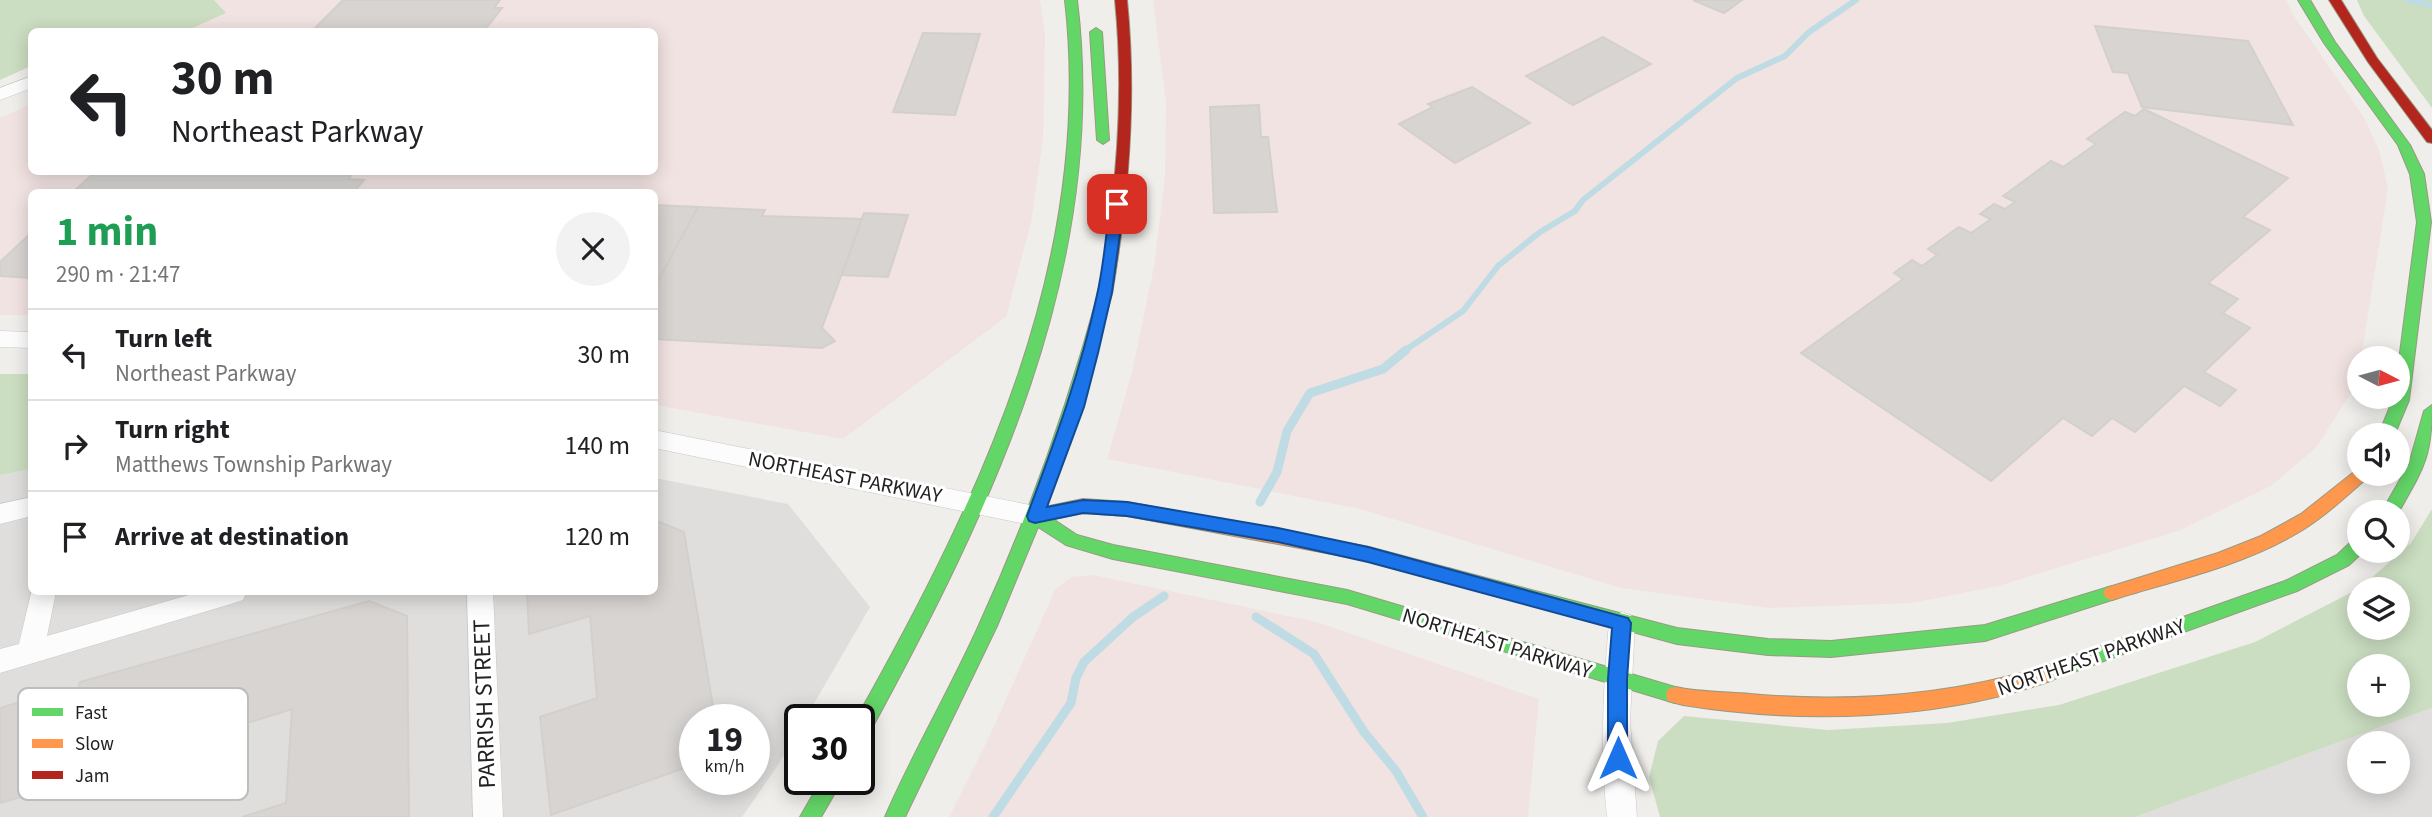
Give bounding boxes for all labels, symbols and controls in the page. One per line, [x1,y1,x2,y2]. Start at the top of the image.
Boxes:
text: 30 m [171,44,275,114]
icon: left [56,56,147,147]
text: Northeast Parkway [171,109,424,155]
pin [1087,174,1147,234]
icon: arrive [1098,185,1136,223]
text: 1 min [56,202,158,262]
button: close [556,212,630,286]
text: 290 m · 21:47 [56,258,180,291]
text: Turn left [115,320,212,357]
icon: left [56,336,94,374]
text: 30 m [577,336,630,373]
north arrow [2347,346,2410,410]
map controls [2347,346,2410,794]
text: Northeast Parkway [115,357,296,390]
text: Turn right [115,411,230,448]
button: sound [2347,423,2410,486]
icon: right [56,427,94,465]
text: 140 m [564,427,630,464]
street label: NORTHEAST PARKWAY [746,444,945,511]
text: Matthews Township Parkway [115,448,392,481]
button: search [2347,500,2410,563]
icon: arrive [56,518,94,556]
text: Arrive at destination [115,518,349,555]
text: 120 m [564,518,630,555]
button: layers [2347,577,2410,640]
street label: NORTHEAST PARKWAY [1399,600,1596,686]
street label: NORTHEAST PARKWAY [1993,610,2190,703]
street label: PARRISH STREET [464,619,505,789]
button: + [2347,654,2410,717]
legend [18,688,248,800]
text: Fast [75,700,108,727]
speed limit sign: 30 [784,704,875,795]
text: 19 [706,715,743,765]
position arrow [1581,721,1655,795]
text: Slow [75,731,114,758]
button: − [2347,731,2410,794]
text: km/h [705,754,744,779]
text: Jam [75,763,109,790]

